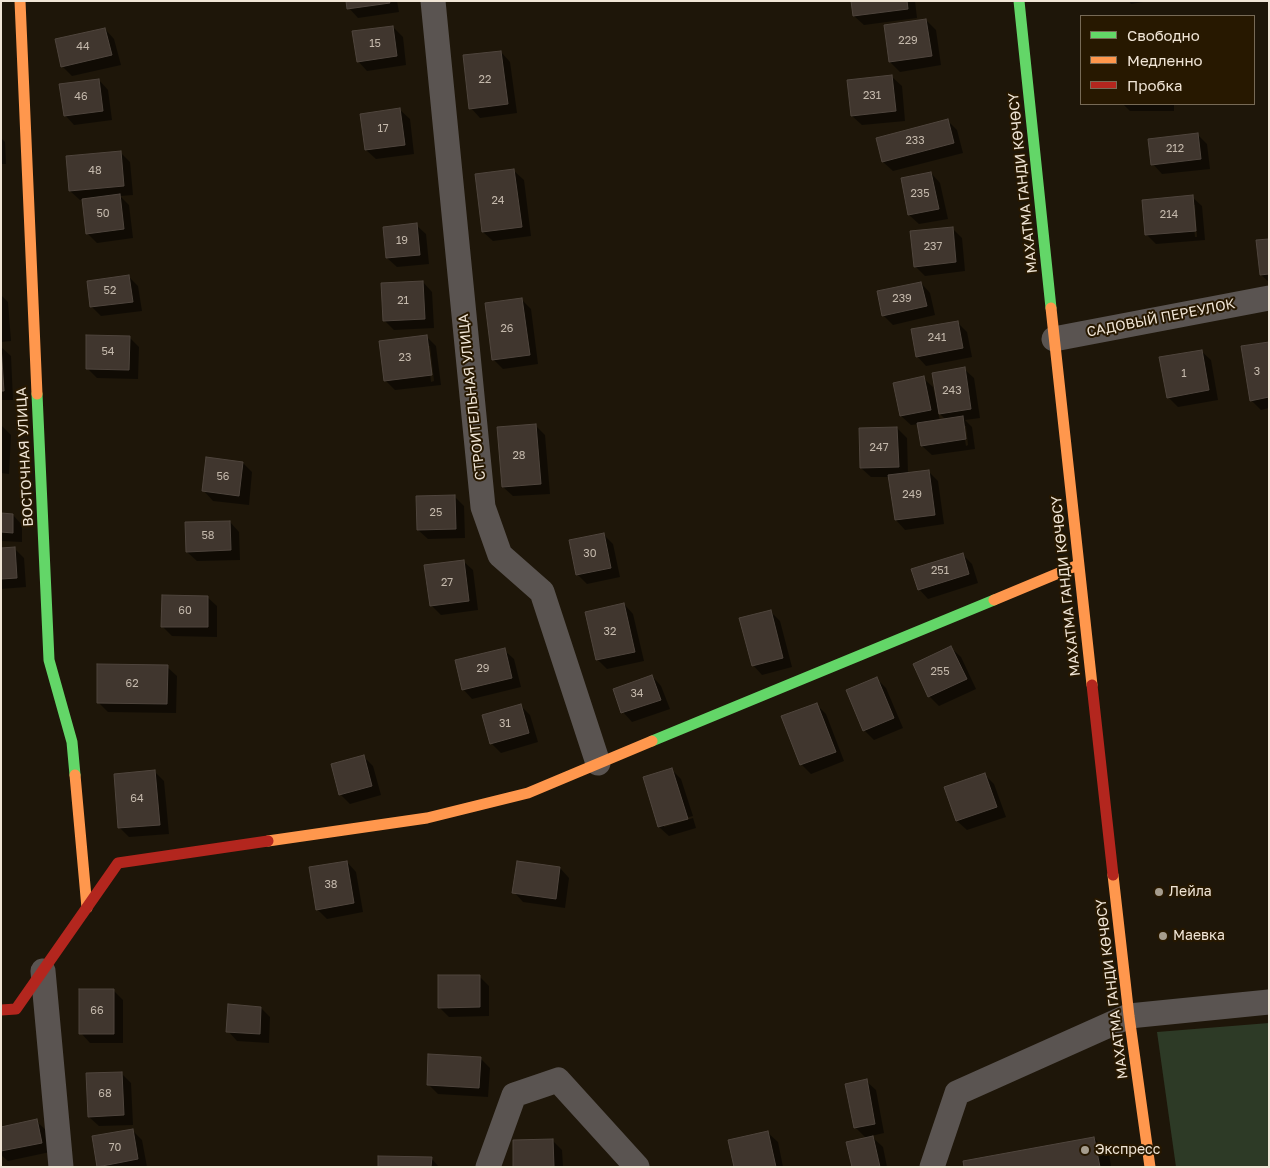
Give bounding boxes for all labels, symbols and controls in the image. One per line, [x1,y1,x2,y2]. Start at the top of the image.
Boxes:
legend [1080,15,1255,105]
text: Свободно [1127,26,1200,44]
house number: 229 [898,34,918,48]
house number: 15 [369,37,381,51]
house number: 44 [76,40,90,54]
text: Медленно [1127,51,1203,69]
house number: 22 [479,73,491,87]
text: Пробка [1127,76,1182,94]
house number: 231 [863,89,881,103]
house number: 46 [74,90,88,104]
street label: МАХАТМА ГАНДИ КӨЧӨСҮ [1005,92,1041,274]
house number: 17 [377,122,389,136]
house number: 233 [905,134,925,148]
house number: 212 [1166,142,1184,156]
house number: 48 [88,164,102,178]
house number: 235 [910,187,930,201]
house number: 24 [491,194,505,208]
house number: 50 [96,207,110,221]
house number: 214 [1160,208,1178,222]
house number: 19 [396,234,408,248]
house number: 237 [924,240,942,254]
house number: 52 [104,284,116,298]
house number: 239 [892,292,912,306]
house number: 21 [397,294,409,308]
street label: САДОВЫЙ ПЕРЕУЛОК [1085,295,1237,341]
street label: СТРОИТЕЛЬНАЯ УЛИЦА [455,313,489,481]
house number: 26 [500,322,514,336]
house number: 241 [928,331,946,345]
house number: 54 [101,345,115,359]
house number: 23 [399,351,411,365]
house number: 3 [1254,365,1260,379]
house number: 1 [1181,367,1187,381]
house number: 243 [942,384,962,398]
street label: ВОСТОЧНАЯ УЛИЦА [13,387,37,527]
house number: 247 [870,441,888,455]
house number: 28 [512,449,526,463]
house number: 56 [216,470,230,484]
house number: 249 [902,488,922,502]
street label: МАХАТМА ГАНДИ КӨЧӨСҮ [1048,495,1084,677]
house number: 25 [430,506,442,520]
house number: 58 [201,529,215,543]
house number: 30 [583,547,597,561]
house number: 251 [931,564,949,578]
house number: 27 [441,576,453,590]
house number: 60 [178,604,192,618]
house number: 32 [604,625,616,639]
house number: 29 [476,662,490,676]
house number: 255 [930,665,950,679]
house number: 62 [125,677,139,691]
house number: 34 [630,687,644,701]
house number: 31 [499,717,511,731]
house number: 64 [130,792,144,806]
house number: 38 [324,878,338,892]
place label: Лейла [1169,884,1212,900]
marker: Лейла [1153,886,1165,898]
street label: МАХАТМА ГАНДИ КӨЧӨСҮ [1093,898,1131,1080]
place label: Маевка [1173,928,1225,944]
marker: Маевка [1157,930,1169,942]
house number: 66 [90,1004,104,1018]
house number: 68 [98,1087,112,1101]
house number: 70 [109,1141,121,1155]
place label: Экспресс [1095,1142,1160,1158]
marker: Экспресс [1079,1144,1091,1156]

